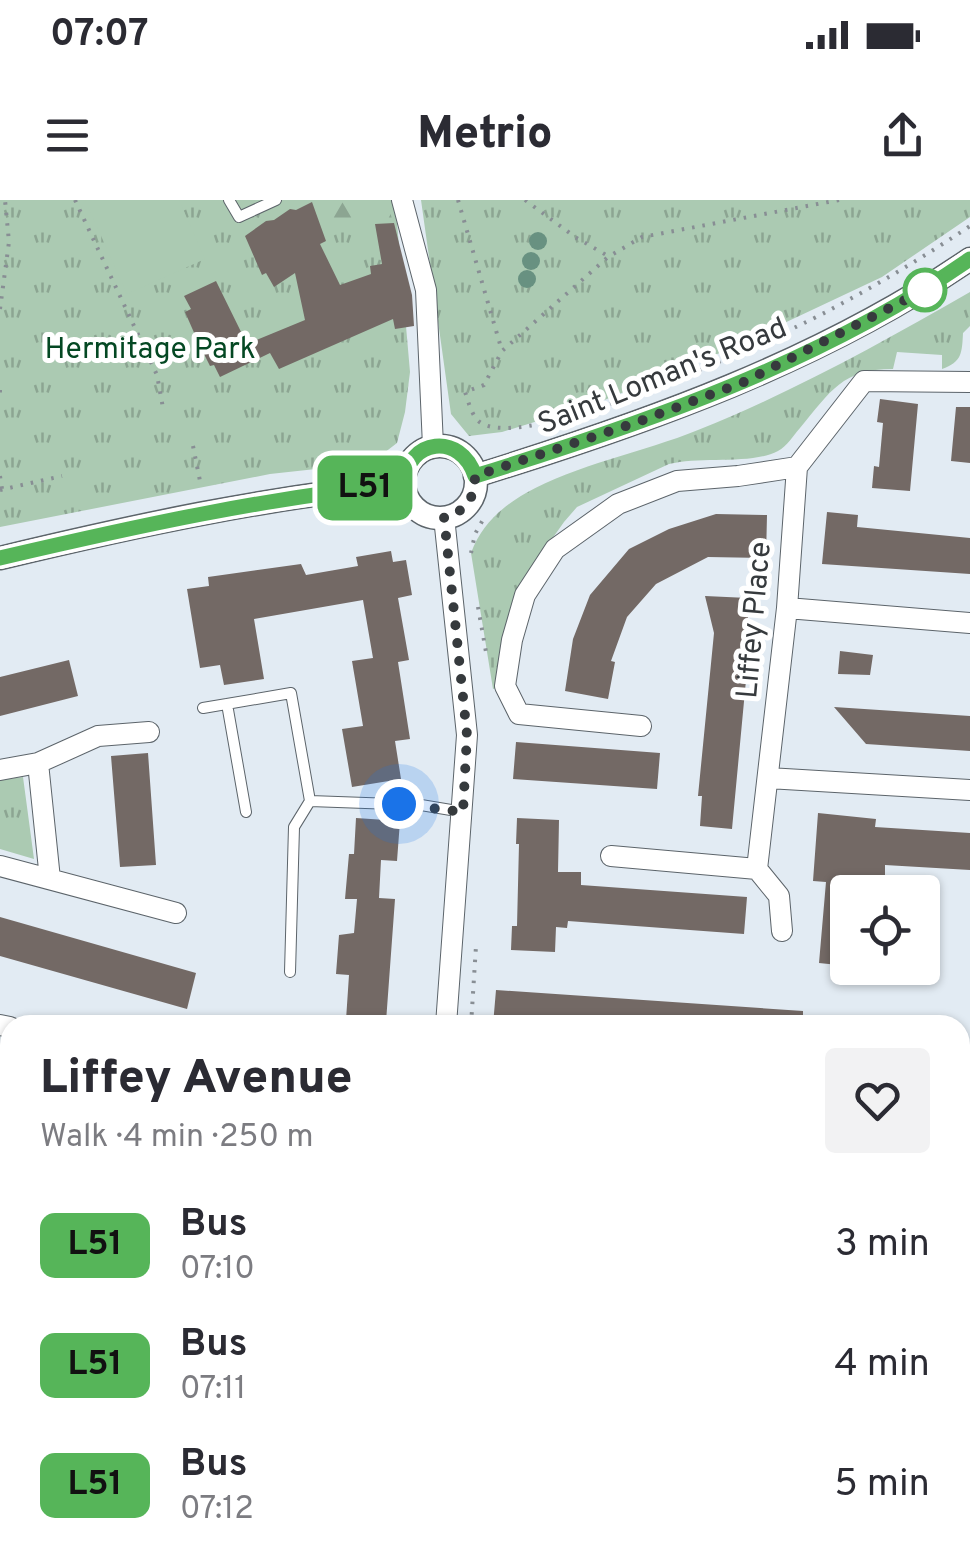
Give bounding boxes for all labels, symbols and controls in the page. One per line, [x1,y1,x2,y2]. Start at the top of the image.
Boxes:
text: 07:07 [50,11,149,60]
text: Metrio [417,107,553,164]
icon: menu [40,108,95,163]
icon: share [875,108,930,163]
unlabelled marker [904,269,946,311]
street label: Saint Loman's Road [533,310,793,444]
park label: Hermitage Park [44,332,256,369]
line badge: L51 [308,456,422,520]
text: L51 [337,466,393,510]
street label: Liffey Place [730,540,781,700]
your location [374,779,424,829]
map controls [830,875,940,985]
button: locate [830,875,940,985]
button: heart [825,1048,930,1153]
text: Liffey Avenue [40,1050,353,1110]
text: Walk · 4 min · 250 m [40,1118,314,1158]
text: Bus [180,1201,247,1250]
text: 3 min [835,1221,930,1270]
text: L51 [67,1223,123,1267]
text: 07:10 [180,1250,255,1290]
text: Bus [180,1321,247,1370]
text: 4 min [834,1341,930,1390]
text: L51 [67,1343,123,1387]
text: 07:11 [180,1370,246,1410]
text: Bus [180,1441,247,1490]
text: 5 min [834,1461,930,1510]
text: L51 [67,1463,123,1507]
text: 07:12 [180,1490,254,1530]

